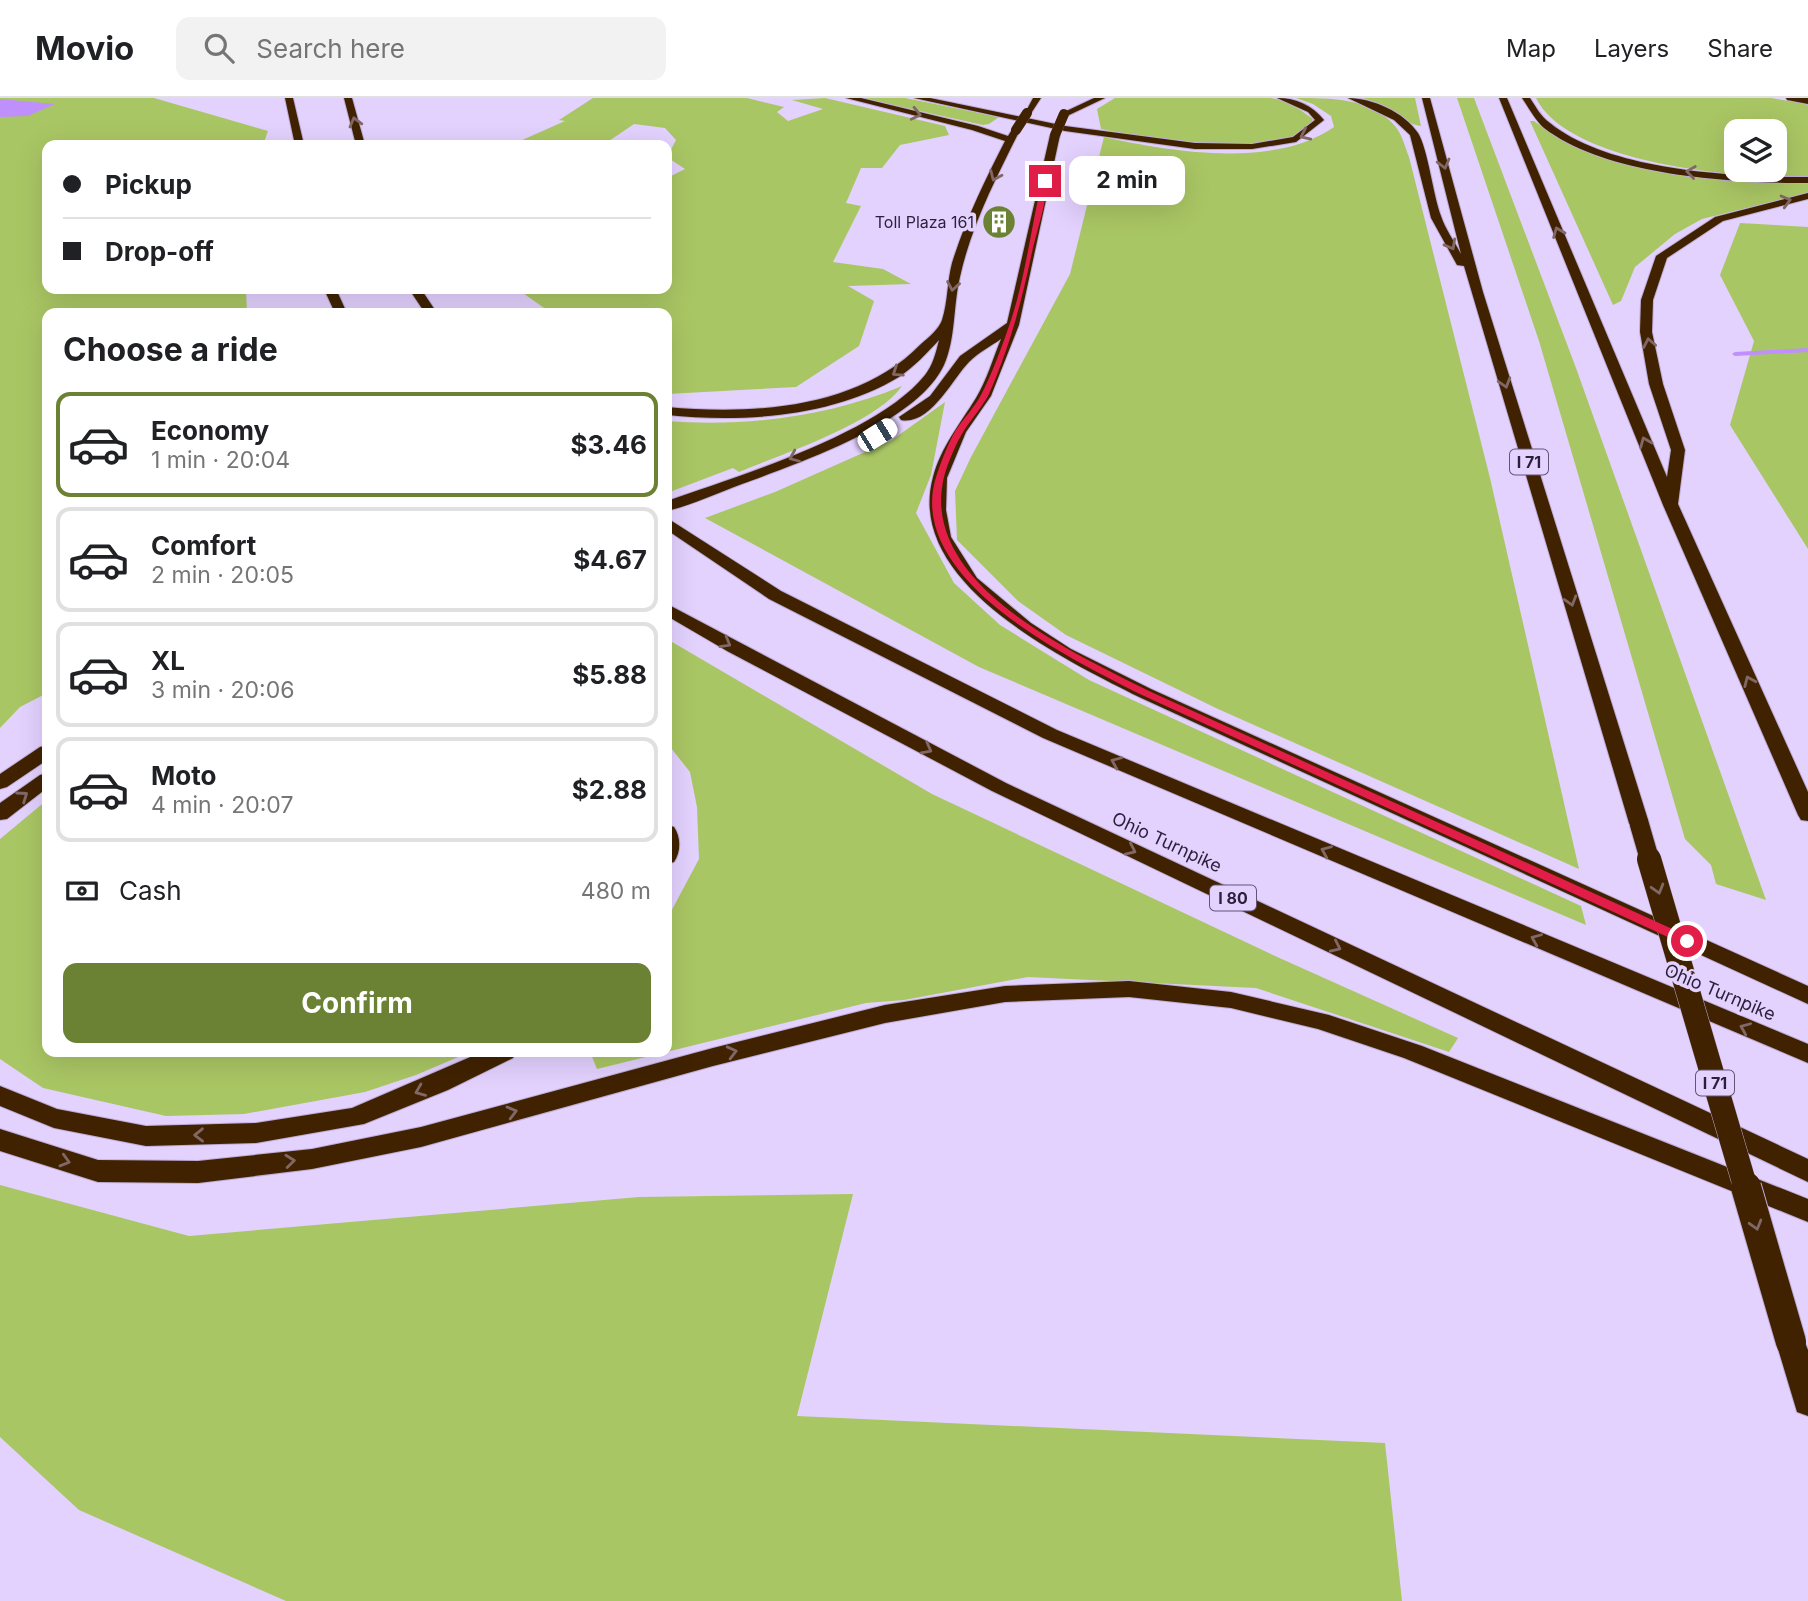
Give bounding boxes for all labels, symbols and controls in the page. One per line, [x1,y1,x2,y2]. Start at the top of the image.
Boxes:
search box [176,17,666,80]
text: Movio [35,28,134,68]
icon: search [200,29,238,67]
text: Search here [256,33,405,64]
text: Map [1506,34,1556,63]
text: Layers [1594,34,1669,63]
text: Share [1707,34,1773,63]
one-way arrow [910,106,922,120]
one-way arrow [348,116,363,128]
map controls [1724,119,1787,182]
button: layers [1724,119,1787,182]
one-way arrow [1300,126,1312,140]
callout: 2 min [1070,156,1185,206]
one-way arrow [1435,158,1450,170]
one-way arrow [1685,164,1697,179]
route end [1029,165,1061,197]
text: 2 min [1096,166,1158,194]
text: Pickup [105,169,192,200]
one-way arrow [989,169,1003,181]
one-way arrow [1780,195,1792,210]
building icon: Toll Plaza 161 [980,203,1018,241]
place label: Toll Plaza 161 [875,212,974,232]
one-way arrow [1553,226,1567,238]
text: Drop-off [105,236,214,267]
one-way arrow [1443,238,1456,250]
one-way arrow [946,280,961,292]
text: Choose a ride [63,330,278,369]
one-way arrow [1642,337,1657,349]
one-way arrow [892,363,905,376]
one-way arrow [1496,377,1511,389]
icon: car [67,413,130,476]
text: Economy [151,415,269,446]
car [854,415,901,455]
text: $3.46 [571,429,647,460]
one-way arrow [1639,437,1653,449]
text: 1 min · 20:04 [151,446,290,474]
one-way arrow [789,449,802,463]
road number: I 71 [1510,450,1548,474]
icon: car [67,528,130,591]
text: Comfort [151,530,256,561]
text: $4.67 [573,544,647,575]
text: 2 min · 20:05 [151,561,294,589]
one-way arrow [1563,594,1578,606]
one-way arrow [718,635,731,648]
icon: car [67,643,130,706]
text: XL [151,645,185,676]
text: $5.88 [572,659,647,690]
text: 3 min · 20:06 [151,676,294,704]
one-way arrow [1743,676,1757,688]
one-way arrow [920,741,932,754]
one-way arrow [1111,757,1123,771]
icon: car [67,758,130,821]
text: Moto [151,760,216,791]
text: $2.88 [572,774,647,805]
one-way arrow [15,791,28,804]
text: 4 min · 20:07 [151,791,293,819]
street label: Ohio Turnpike [1109,807,1225,877]
one-way arrow [1124,841,1136,855]
one-way arrow [1321,845,1333,859]
icon: cash [63,872,101,910]
text: Cash [119,875,182,906]
text: 480 m [581,877,651,905]
one-way arrow [1650,883,1665,895]
road number: I 80 [1210,886,1256,911]
route start [1671,925,1703,957]
one-way arrow [1530,934,1542,948]
one-way arrow [1329,939,1341,953]
street label: Ohio Turnpike [1661,959,1779,1025]
button: Confirm [63,963,651,1043]
one-way arrow [1740,1022,1752,1036]
one-way arrow [725,1046,737,1060]
road number: I 71 [1696,1071,1734,1096]
one-way arrow [415,1083,427,1097]
one-way arrow [506,1105,518,1120]
one-way arrow [193,1127,204,1142]
one-way arrow [58,1152,70,1167]
one-way arrow [284,1154,296,1169]
one-way arrow [1748,1219,1763,1231]

